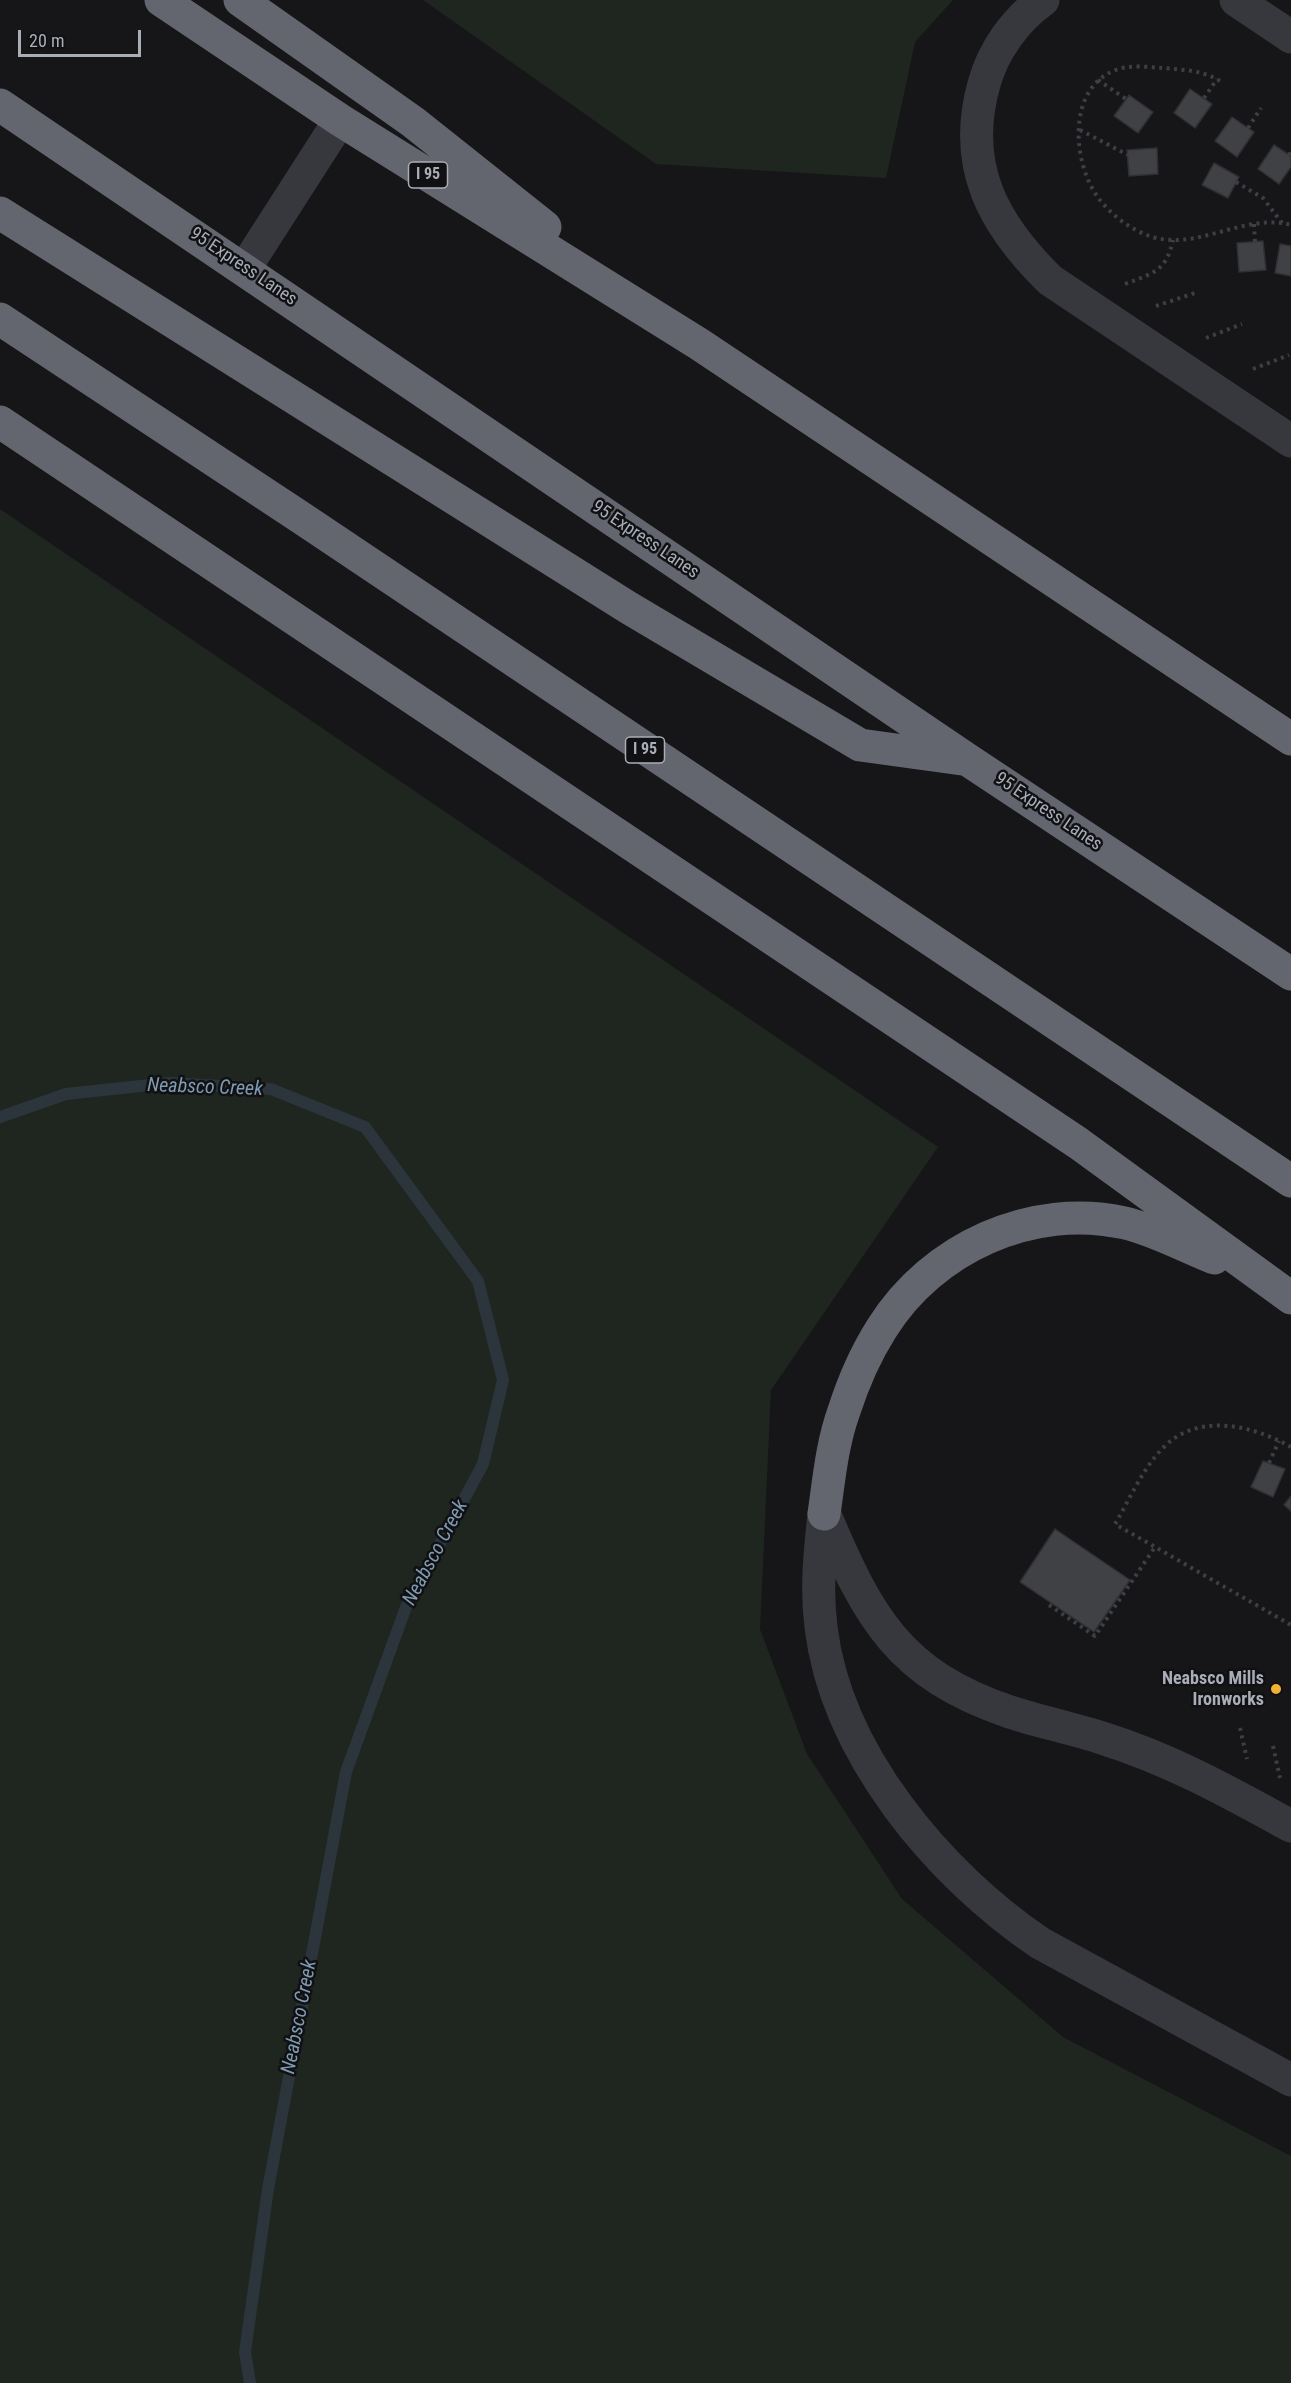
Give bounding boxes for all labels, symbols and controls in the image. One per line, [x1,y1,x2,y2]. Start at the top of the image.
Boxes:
scale bar [21,18,144,56]
text: 20 m [29,30,64,51]
road number: I 95 [408,162,448,188]
street label: 95 Express Lanes [185,223,301,311]
street label: 95 Express Lanes [587,496,703,584]
road number: I 95 [626,737,664,763]
street label: 95 Express Lanes [990,768,1106,856]
water label: Neabsco Creek [147,1074,263,1102]
water label: Neabsco Creek [398,1496,474,1610]
place label: Neabsco Mills Ironworks [1162,1668,1264,1710]
marker: Neabsco Mills Ironworks [1269,1682,1283,1696]
water label: Neabsco Creek [277,1958,323,2076]

